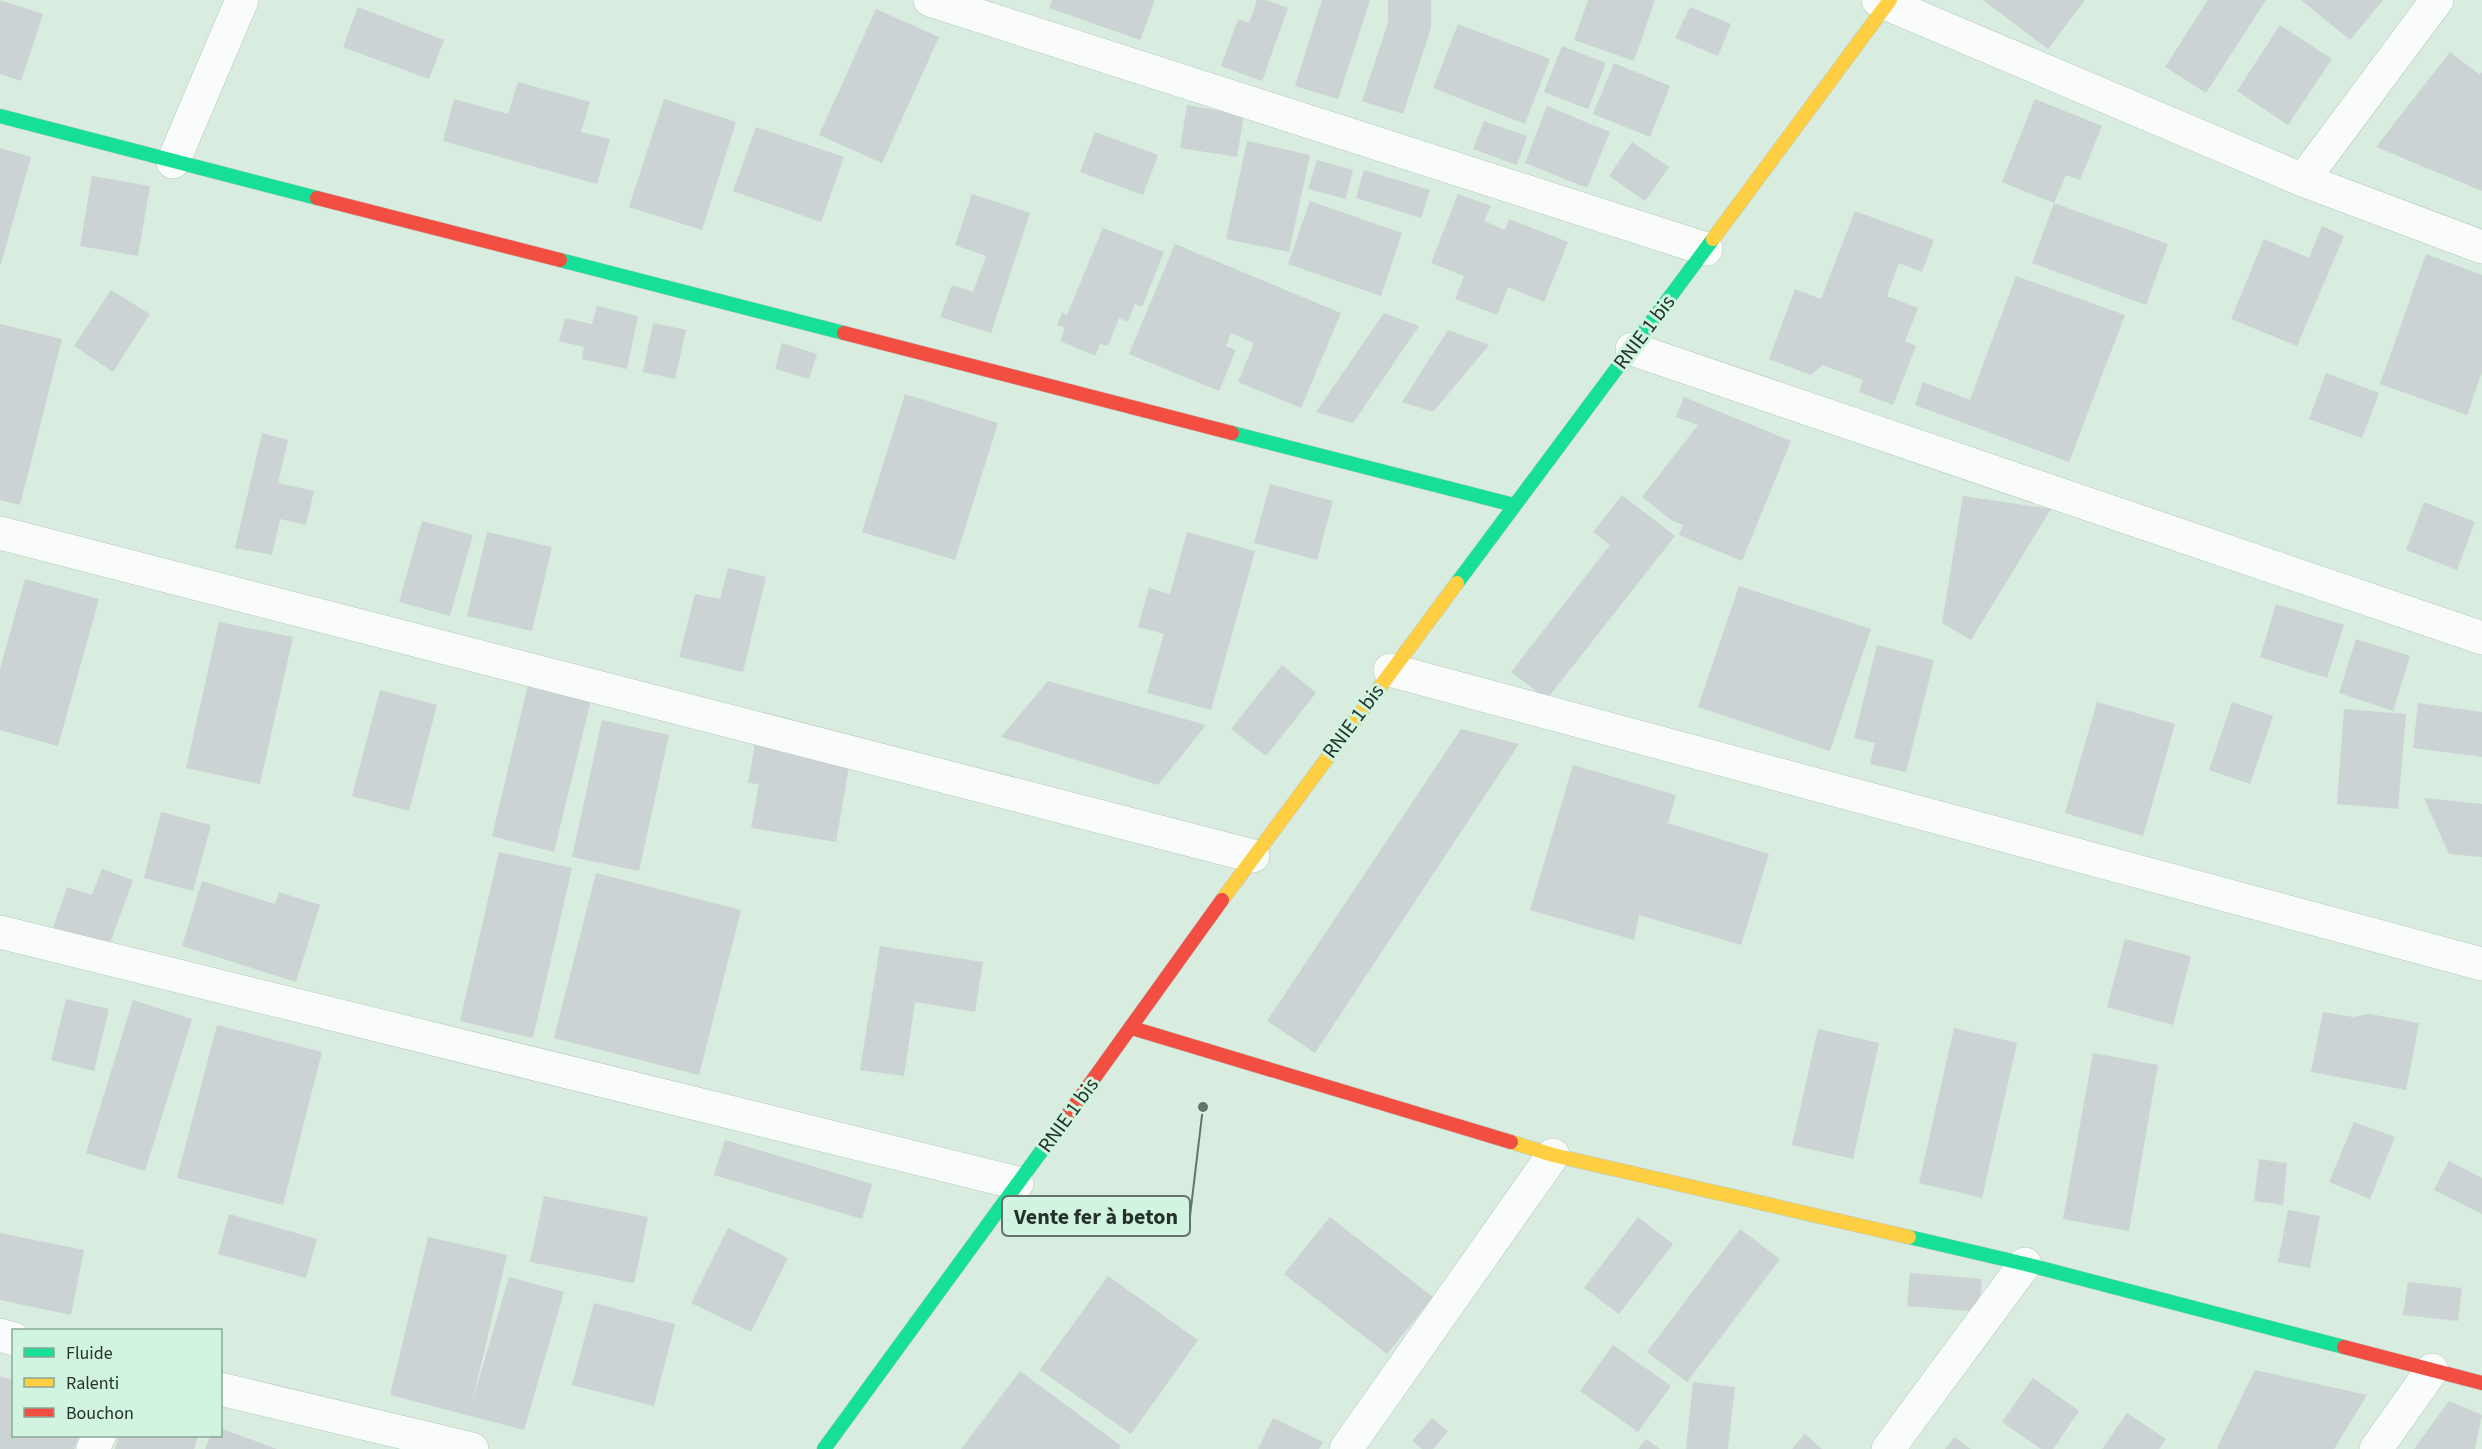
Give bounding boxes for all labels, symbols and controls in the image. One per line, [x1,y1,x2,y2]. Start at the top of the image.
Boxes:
street label: RNIE 1 bis [1606,288,1682,376]
street label: RNIE 1 bis [1315,677,1391,765]
street label: RNIE 1 bis [1030,1071,1106,1159]
callout: Vente fer à beton [1002,1196,1190,1236]
text: Vente fer à beton [1013,1201,1178,1233]
legend [12,1329,222,1437]
text: Fluide [66,1341,113,1366]
text: Ralenti [66,1371,119,1396]
text: Bouchon [66,1401,134,1426]

